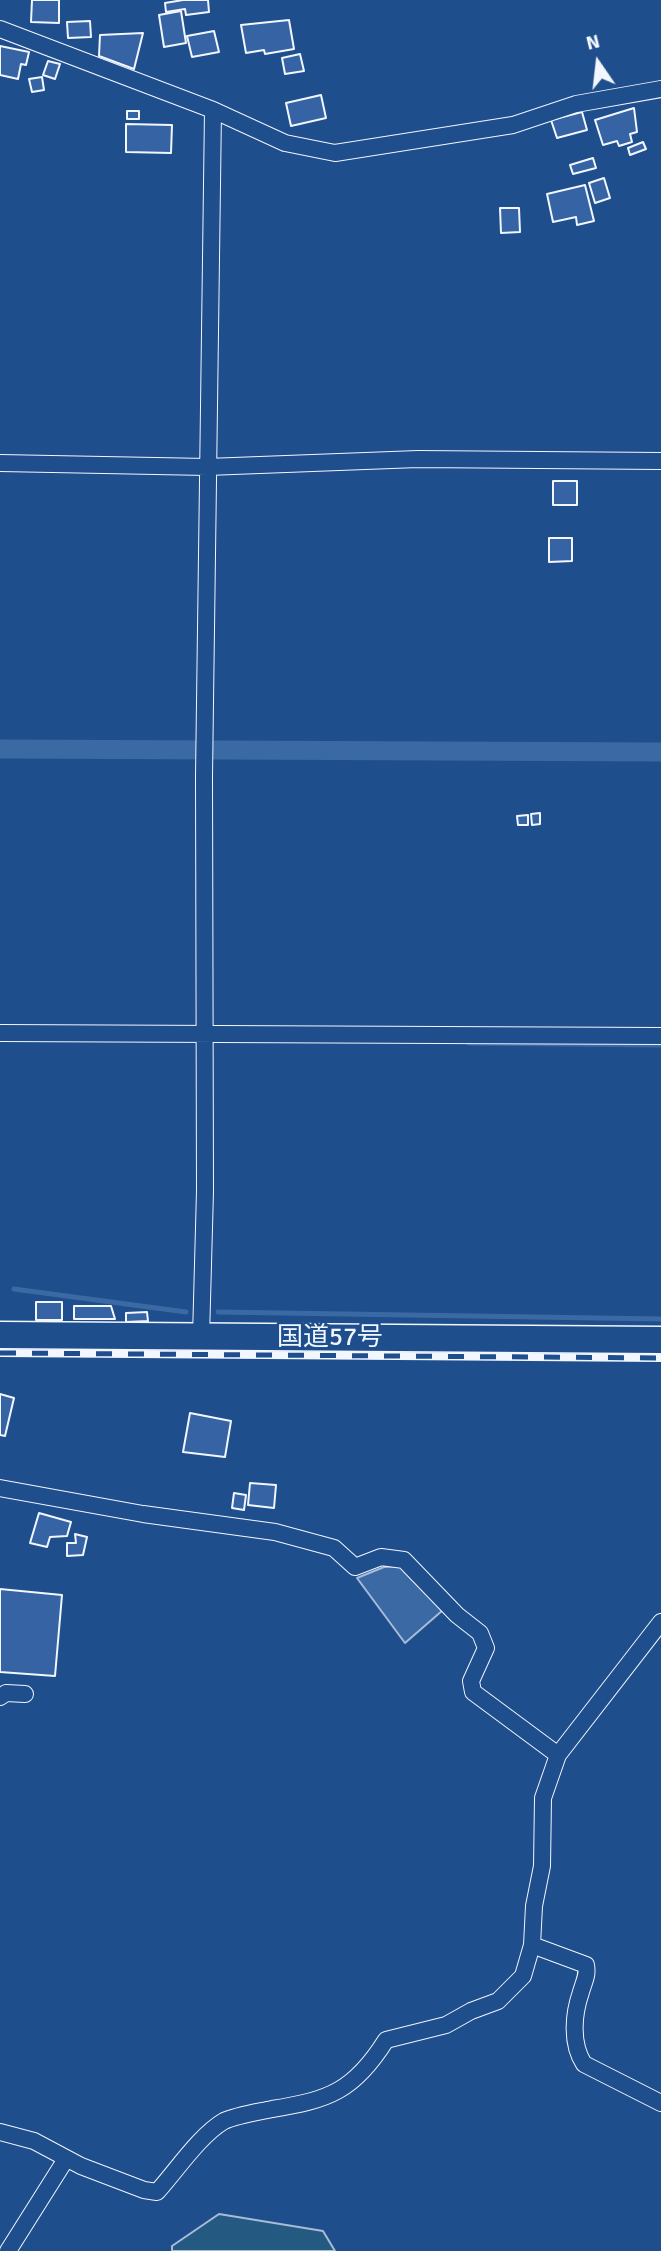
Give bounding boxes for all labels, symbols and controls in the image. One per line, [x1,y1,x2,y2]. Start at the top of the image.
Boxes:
north arrow [563,28,633,98]
text: N [584,29,602,56]
street label: 国道57号 [277,1322,383,1354]

